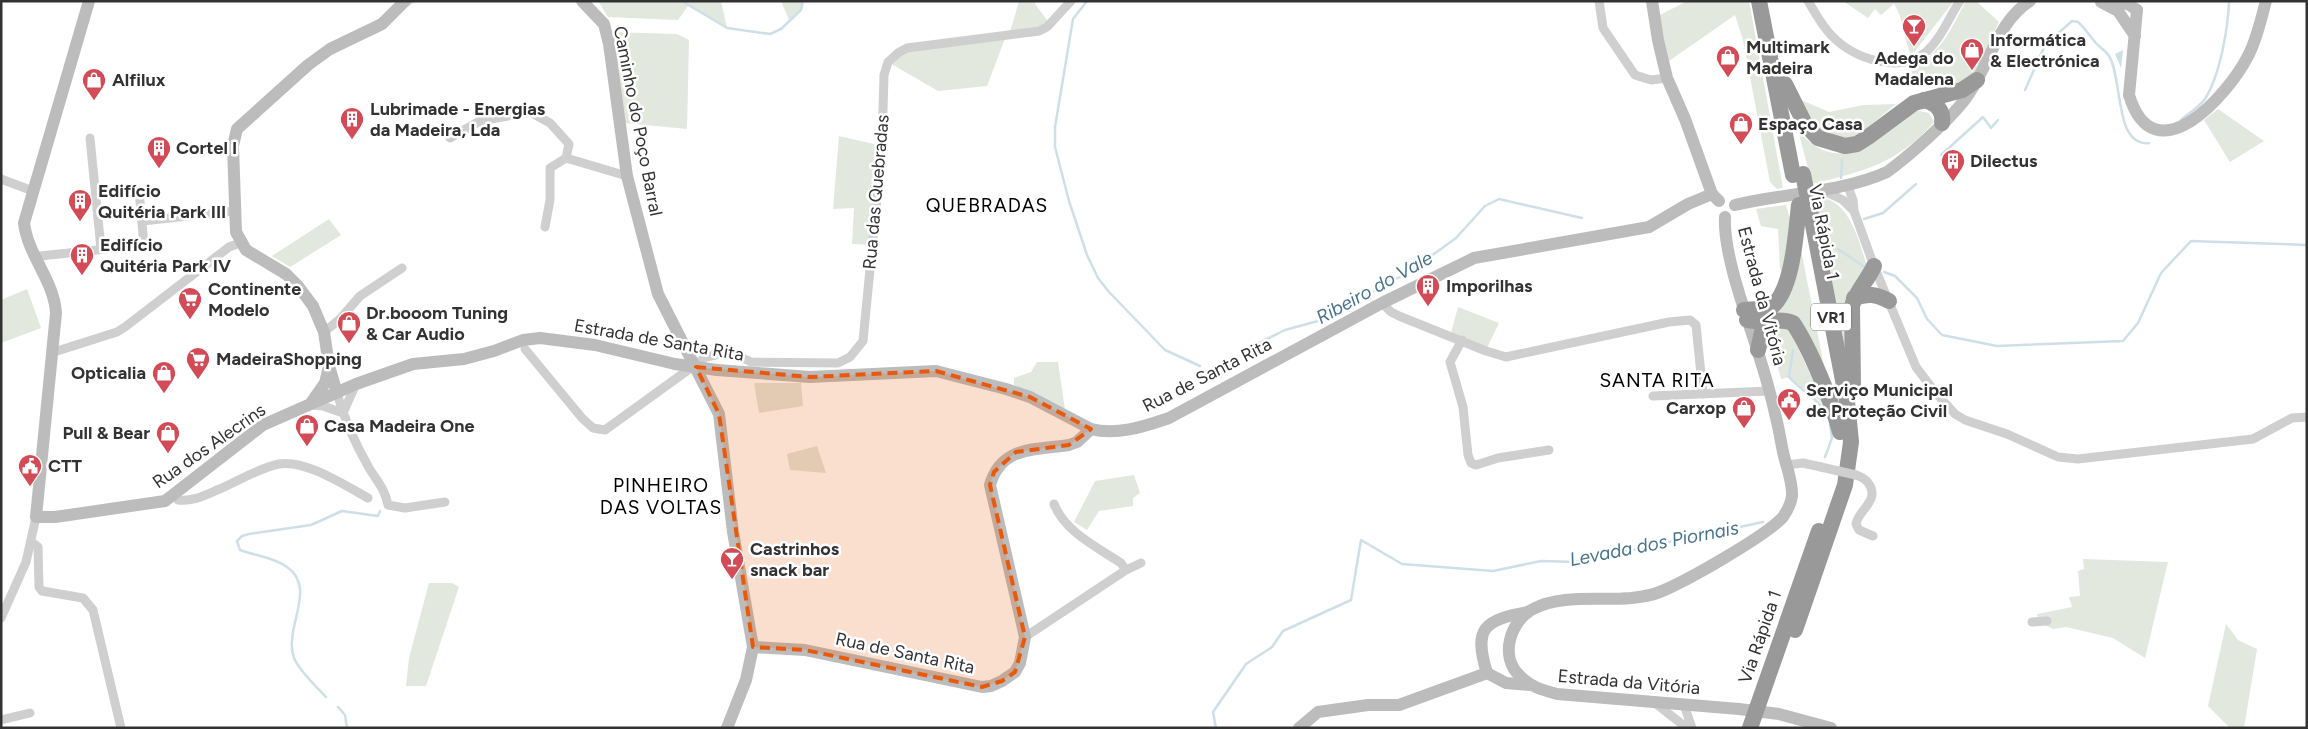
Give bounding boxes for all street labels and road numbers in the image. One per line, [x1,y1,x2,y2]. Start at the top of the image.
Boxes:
street label: Caminho do Poço Barral [609,24,667,218]
street label: Rua das Quebradas [858,114,894,270]
street label: Via Rápida 1 [1804,182,1844,282]
street label: Estrada da Vitória [1733,224,1791,368]
road number: VR1 [1811,304,1851,330]
street label: Estrada de Santa Rita [572,314,746,366]
street label: Rua de Santa Rita [1139,333,1275,417]
street label: Rua dos Alecrins [148,399,270,493]
street label: Via Rápida 1 [1734,587,1786,687]
street label: Rua de Santa Rita [833,627,977,679]
street label: Estrada da Vitória [1557,665,1701,699]

